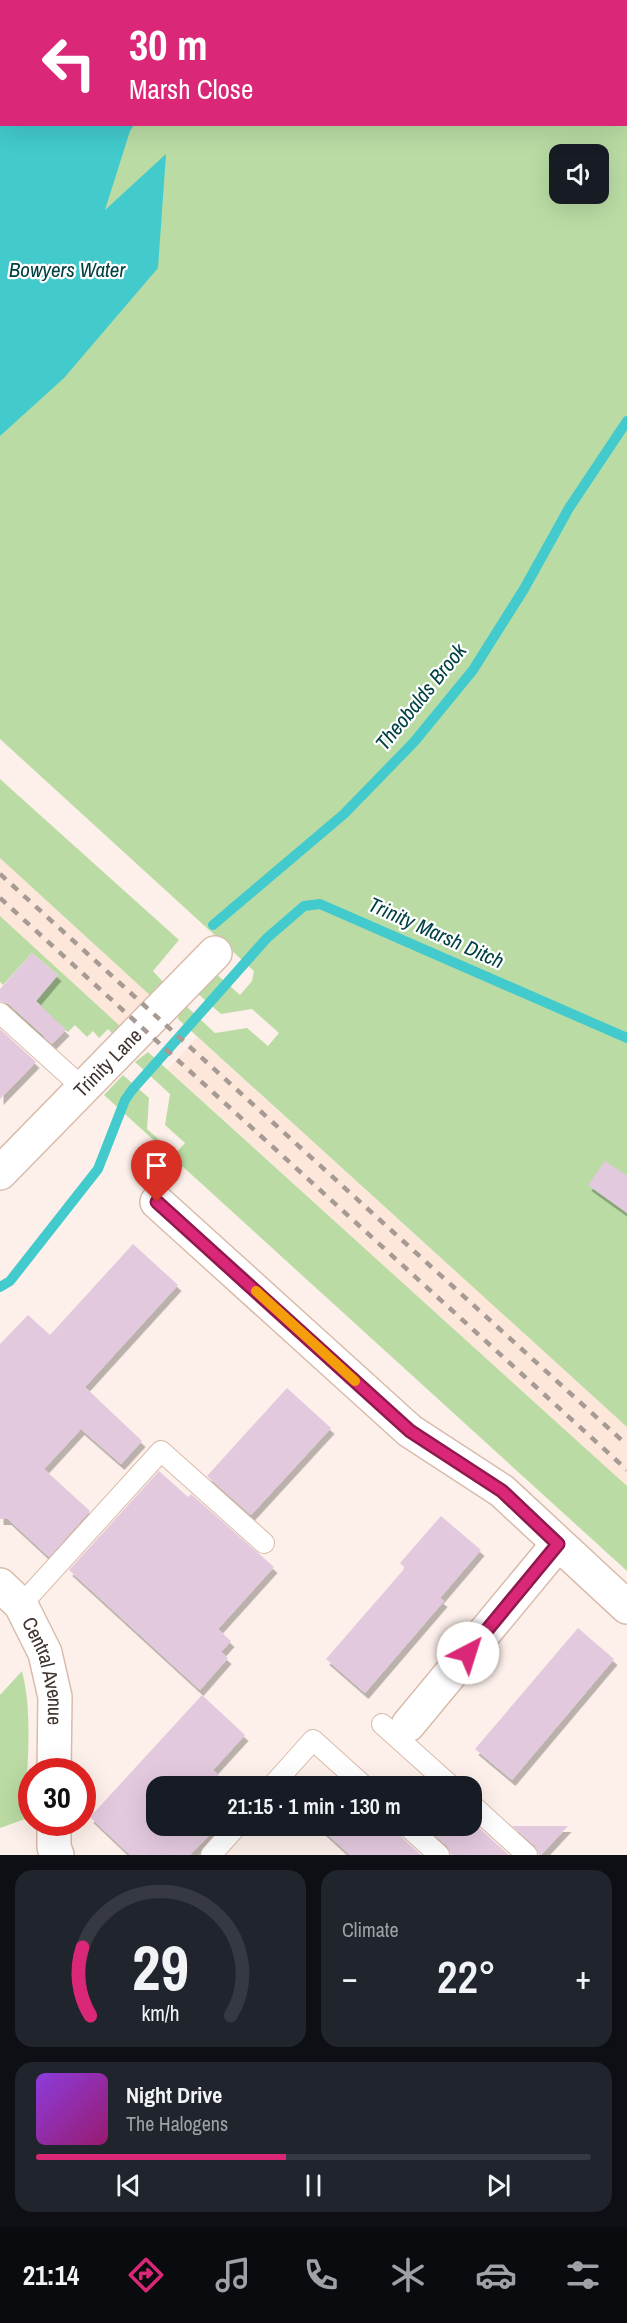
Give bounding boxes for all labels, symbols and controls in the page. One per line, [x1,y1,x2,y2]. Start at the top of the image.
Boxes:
text: 30 m [129,17,208,73]
icon: left [30,24,108,102]
text: Marsh Close [129,71,253,107]
map controls [549,144,609,204]
button: sound [549,144,609,204]
water label: Bowyers Water [9,255,126,284]
water label: Theobalds Brook [368,636,474,756]
water label: Trinity Marsh Ditch [364,890,509,975]
street label: Trinity Lane [67,1022,147,1103]
pin [131,1140,182,1202]
icon: arrive [140,1149,173,1182]
street label: Central Avenue [16,1612,69,1725]
position arrow [436,1621,500,1685]
speed limit sign: 30 [18,1758,96,1836]
text: 21:15 · 1 min · 130 m [227,1791,401,1821]
text: Climate [342,1916,399,1943]
text: 29 [132,1925,189,2009]
text: 22° [437,1946,496,2007]
text: − [342,1955,358,1999]
text: + [575,1955,591,1999]
text: km/h [141,1999,180,2028]
text: Night Drive [126,2080,222,2110]
text: The Halogens [126,2110,228,2137]
icon: previous [112,2169,145,2202]
icon: pause [297,2169,330,2202]
icon: next [482,2169,515,2202]
icon: directions [125,2254,167,2296]
icon: music [212,2254,254,2296]
icon: phone [300,2254,342,2296]
icon: climate [387,2254,429,2296]
icon: car [475,2254,517,2296]
icon: filters [562,2254,604,2296]
text: 21:14 [23,2257,79,2293]

